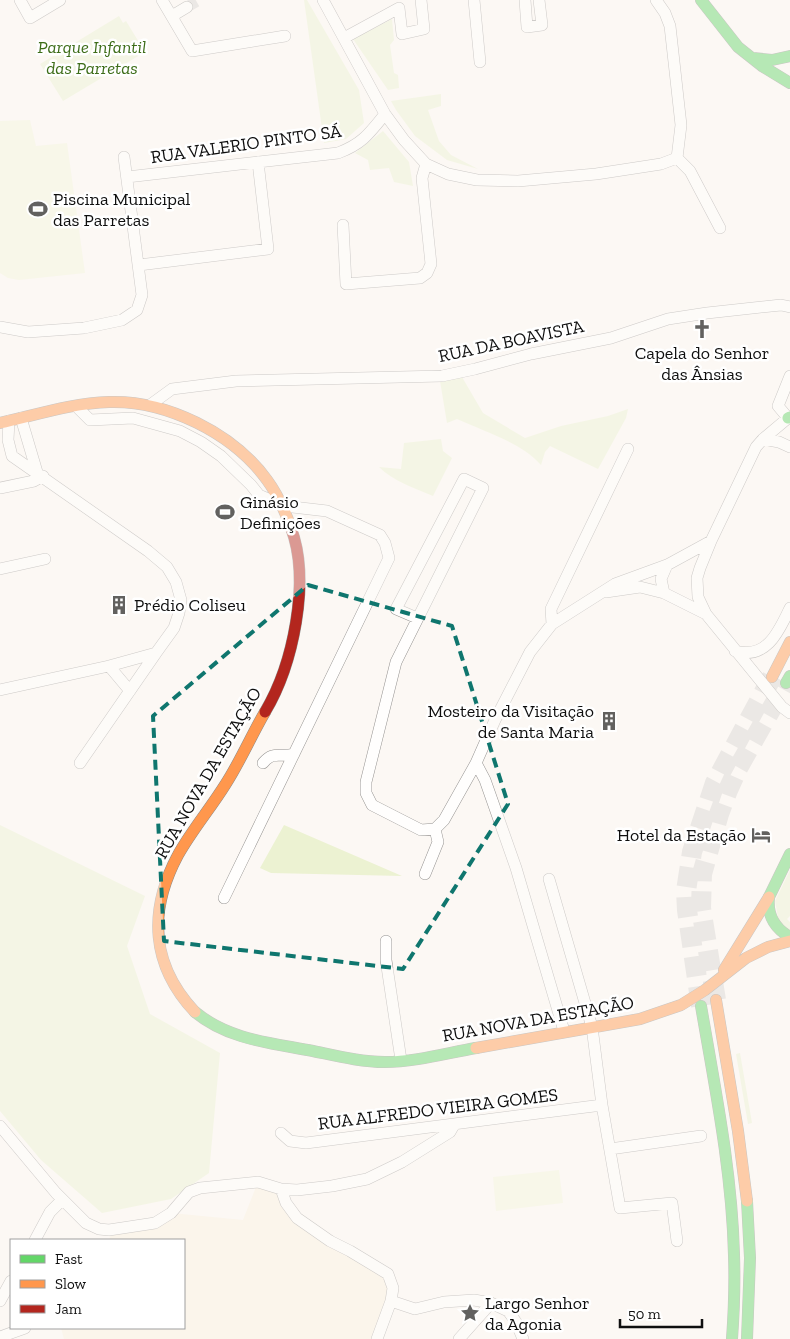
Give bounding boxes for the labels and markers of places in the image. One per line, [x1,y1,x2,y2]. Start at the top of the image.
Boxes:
place label: Piscina Municipal das Parretas [53,188,191,231]
sports icon: Piscina Municipal das Parretas [27,198,49,220]
church icon: Capela do Senhor das Ânsias [691,318,713,340]
place label: Capela do Senhor das Ânsias [635,342,769,385]
place label: Ginásio Definições [240,491,321,534]
sports icon: Ginásio Definições [214,501,236,523]
building icon: Prédio Coliseu [108,594,130,616]
place label: Prédio Coliseu [134,594,246,616]
place label: Mosteiro da Visitação de Santa Maria [427,700,594,743]
building icon: Mosteiro da Visitação de Santa Maria [598,710,620,732]
place label: Hotel da Estação [617,824,746,846]
hotel icon: Hotel da Estação [750,824,772,846]
place label: Largo Senhor da Agonia [485,1292,590,1335]
place icon: Largo Senhor da Agonia [459,1302,481,1324]

